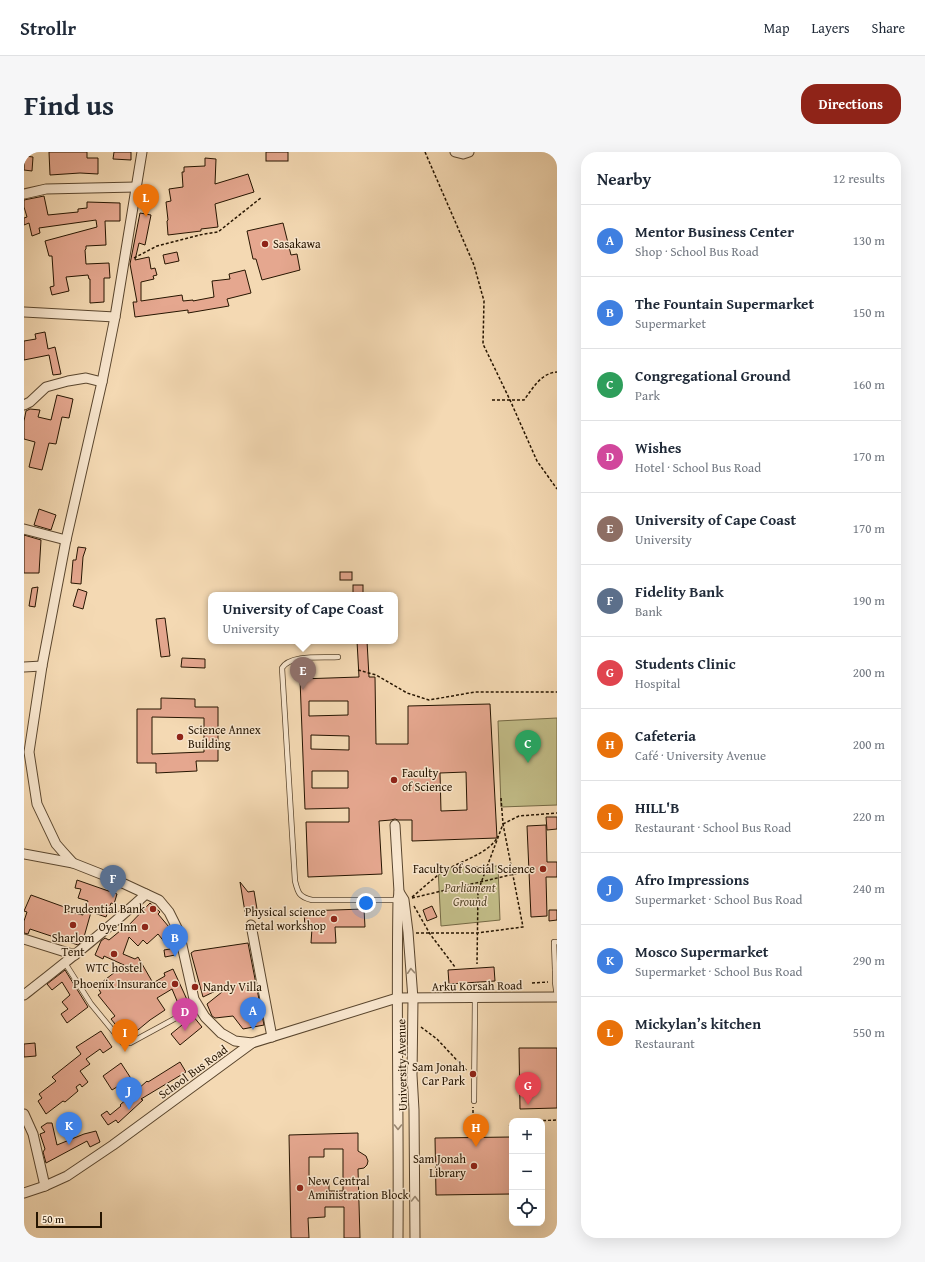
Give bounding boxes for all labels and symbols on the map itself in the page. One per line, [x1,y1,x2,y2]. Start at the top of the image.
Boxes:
pin: L [133,184,159,217]
place label: Sasakawa [273,235,321,252]
marker: Sasakawa [260,239,270,249]
pin: E [290,657,316,690]
place label: Science Annex Building [188,721,262,752]
pin: C [515,730,541,763]
marker: Science Annex Building [175,732,185,742]
place label: Faculty of Science [402,764,453,795]
marker: Faculty of Science [389,775,399,785]
place label: Faculty of Social Science [413,860,535,877]
marker: Faculty of Social Science [538,864,548,874]
pin: F [100,865,126,898]
park label: Parliament Ground [444,879,496,910]
your location [356,893,376,913]
place label: Prudential Bank [64,900,146,917]
place label: Physical science metal workshop [245,903,327,934]
marker: Prudential Bank [148,904,158,914]
marker: Physical science metal workshop [329,914,339,924]
place label: Oye Inn [99,918,137,935]
marker: Sharlom Tent [68,920,78,930]
marker: Oye Inn [140,922,150,932]
pin: B [162,924,188,957]
place label: Sharlom Tent [52,929,94,960]
marker: WTC hostel [109,949,119,959]
place label: WTC hostel [86,959,143,976]
one-way arrow [407,968,416,974]
place label: Phoenix Insurance [73,975,167,992]
street label: Arku Korsah Road [432,976,523,995]
place label: Nandy Villa [203,978,262,995]
marker: Phoenix Insurance [170,979,180,989]
marker: Nandy Villa [190,982,200,992]
pin: A [240,997,266,1030]
pin: D [172,998,198,1031]
street label: University Avenue [392,1018,411,1111]
pin: I [112,1019,138,1052]
street label: School Bus Road [155,1040,231,1103]
place label: Sam Jonah Car Park [412,1058,466,1089]
marker: Sam Jonah Car Park [468,1069,478,1079]
pin: G [515,1072,541,1105]
pin: J [116,1077,142,1110]
pin: K [56,1112,82,1145]
pin: H [463,1114,489,1147]
one-way arrow [394,1124,402,1130]
place label: Sam Jonah Library [413,1150,466,1181]
marker: Sam Jonah Library [469,1161,479,1171]
place label: New Central Aministration Block [308,1172,410,1203]
marker: New Central Aministration Block [295,1183,305,1193]
one-way arrow [411,1196,419,1202]
scale bar [36,1210,102,1229]

